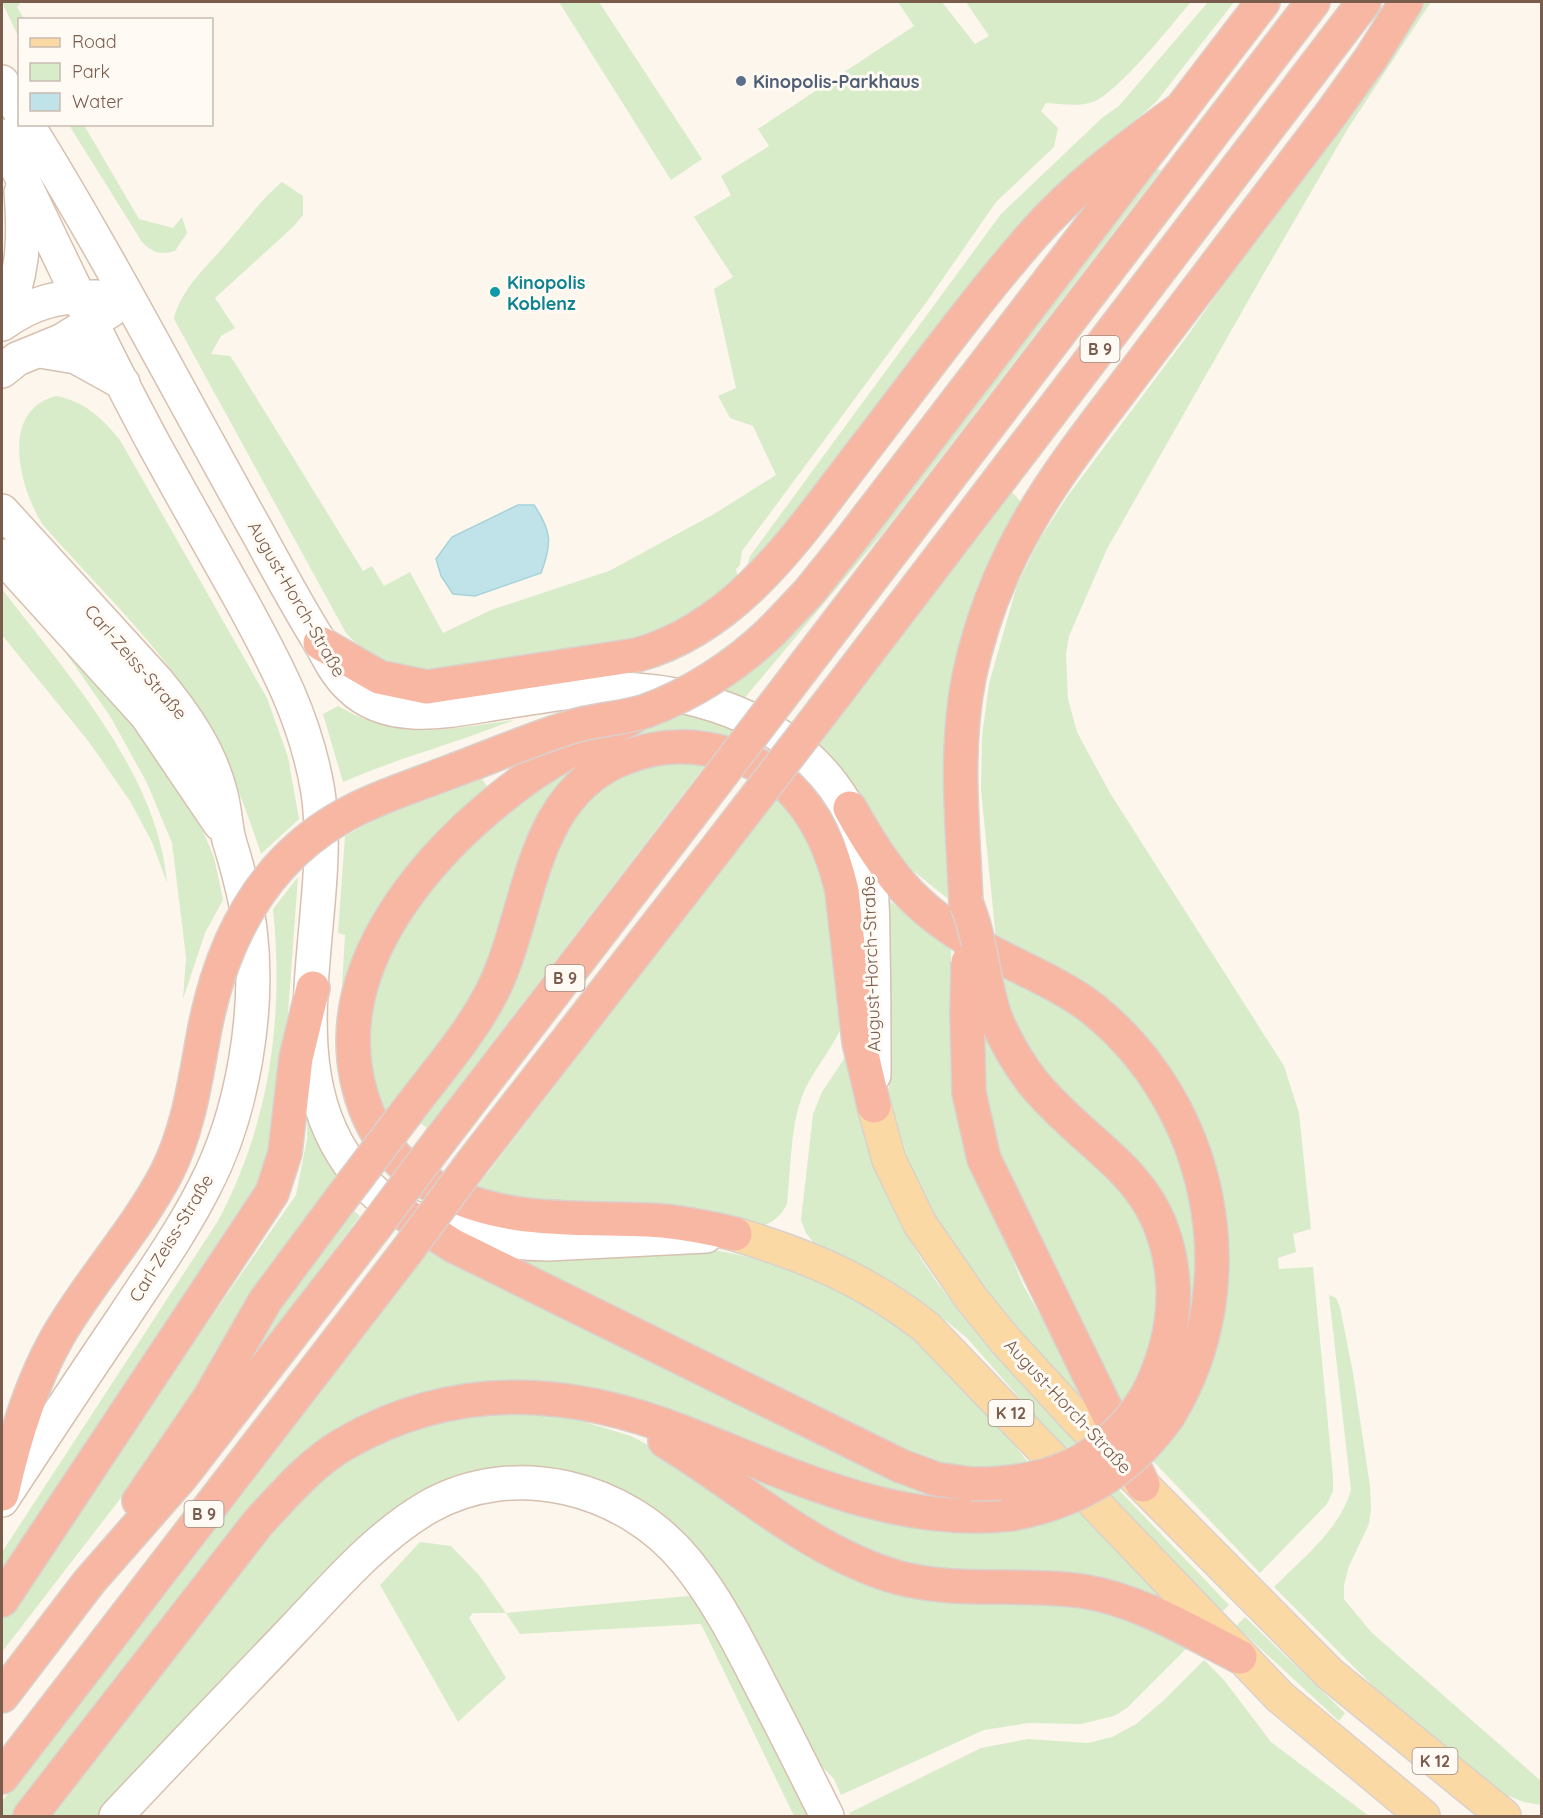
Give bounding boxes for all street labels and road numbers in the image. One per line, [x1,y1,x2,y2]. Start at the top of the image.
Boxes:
road number: B 9 [1080,336,1120,362]
street label: August-Horch-Straße [243,517,351,681]
street label: Carl-Zeiss-Straße [80,600,192,724]
street label: August-Horch-Straße [856,876,886,1052]
road number: B 9 [546,965,584,991]
street label: Carl-Zeiss-Straße [124,1170,218,1306]
street label: August-Horch-Straße [999,1334,1137,1478]
road number: K 12 [988,1400,1034,1426]
road number: B 9 [184,1501,224,1527]
road number: K 12 [1412,1748,1458,1774]

